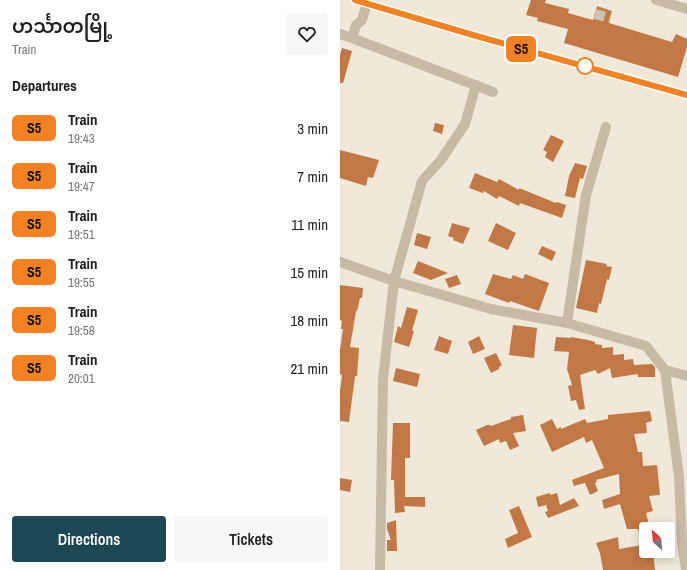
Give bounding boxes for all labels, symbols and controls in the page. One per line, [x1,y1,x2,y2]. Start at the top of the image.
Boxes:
text: ဟင်္သာတမြို့ [12,13,112,39]
button: heart [286,13,328,55]
line badge: S5 [503,36,539,62]
text: S5 [514,40,528,58]
text: Train [12,41,37,58]
unlabelled marker [576,57,594,75]
text: Departures [12,75,77,96]
text: Train [68,109,97,130]
text: 3 min [297,118,328,139]
text: S5 [27,119,41,137]
text: 19:43 [68,130,95,147]
text: Train [68,157,97,178]
text: 7 min [297,166,328,187]
text: S5 [27,167,41,185]
text: 19:47 [68,178,95,195]
text: Train [68,205,97,226]
text: 11 min [291,214,328,235]
text: S5 [27,215,41,233]
text: 19:51 [68,226,95,243]
text: Train [68,253,97,274]
text: 15 min [290,262,328,283]
text: S5 [27,263,41,281]
text: 19:55 [68,274,95,291]
text: Train [68,301,97,322]
text: 18 min [290,310,328,331]
text: S5 [27,311,41,329]
text: 19:58 [68,322,95,339]
text: Train [68,349,97,370]
text: 21 min [290,358,328,379]
text: S5 [27,359,41,377]
text: 20:01 [68,370,95,387]
button: Directions [12,516,166,562]
button: Tickets [174,516,328,562]
north arrow [639,522,675,558]
map controls [639,522,675,558]

